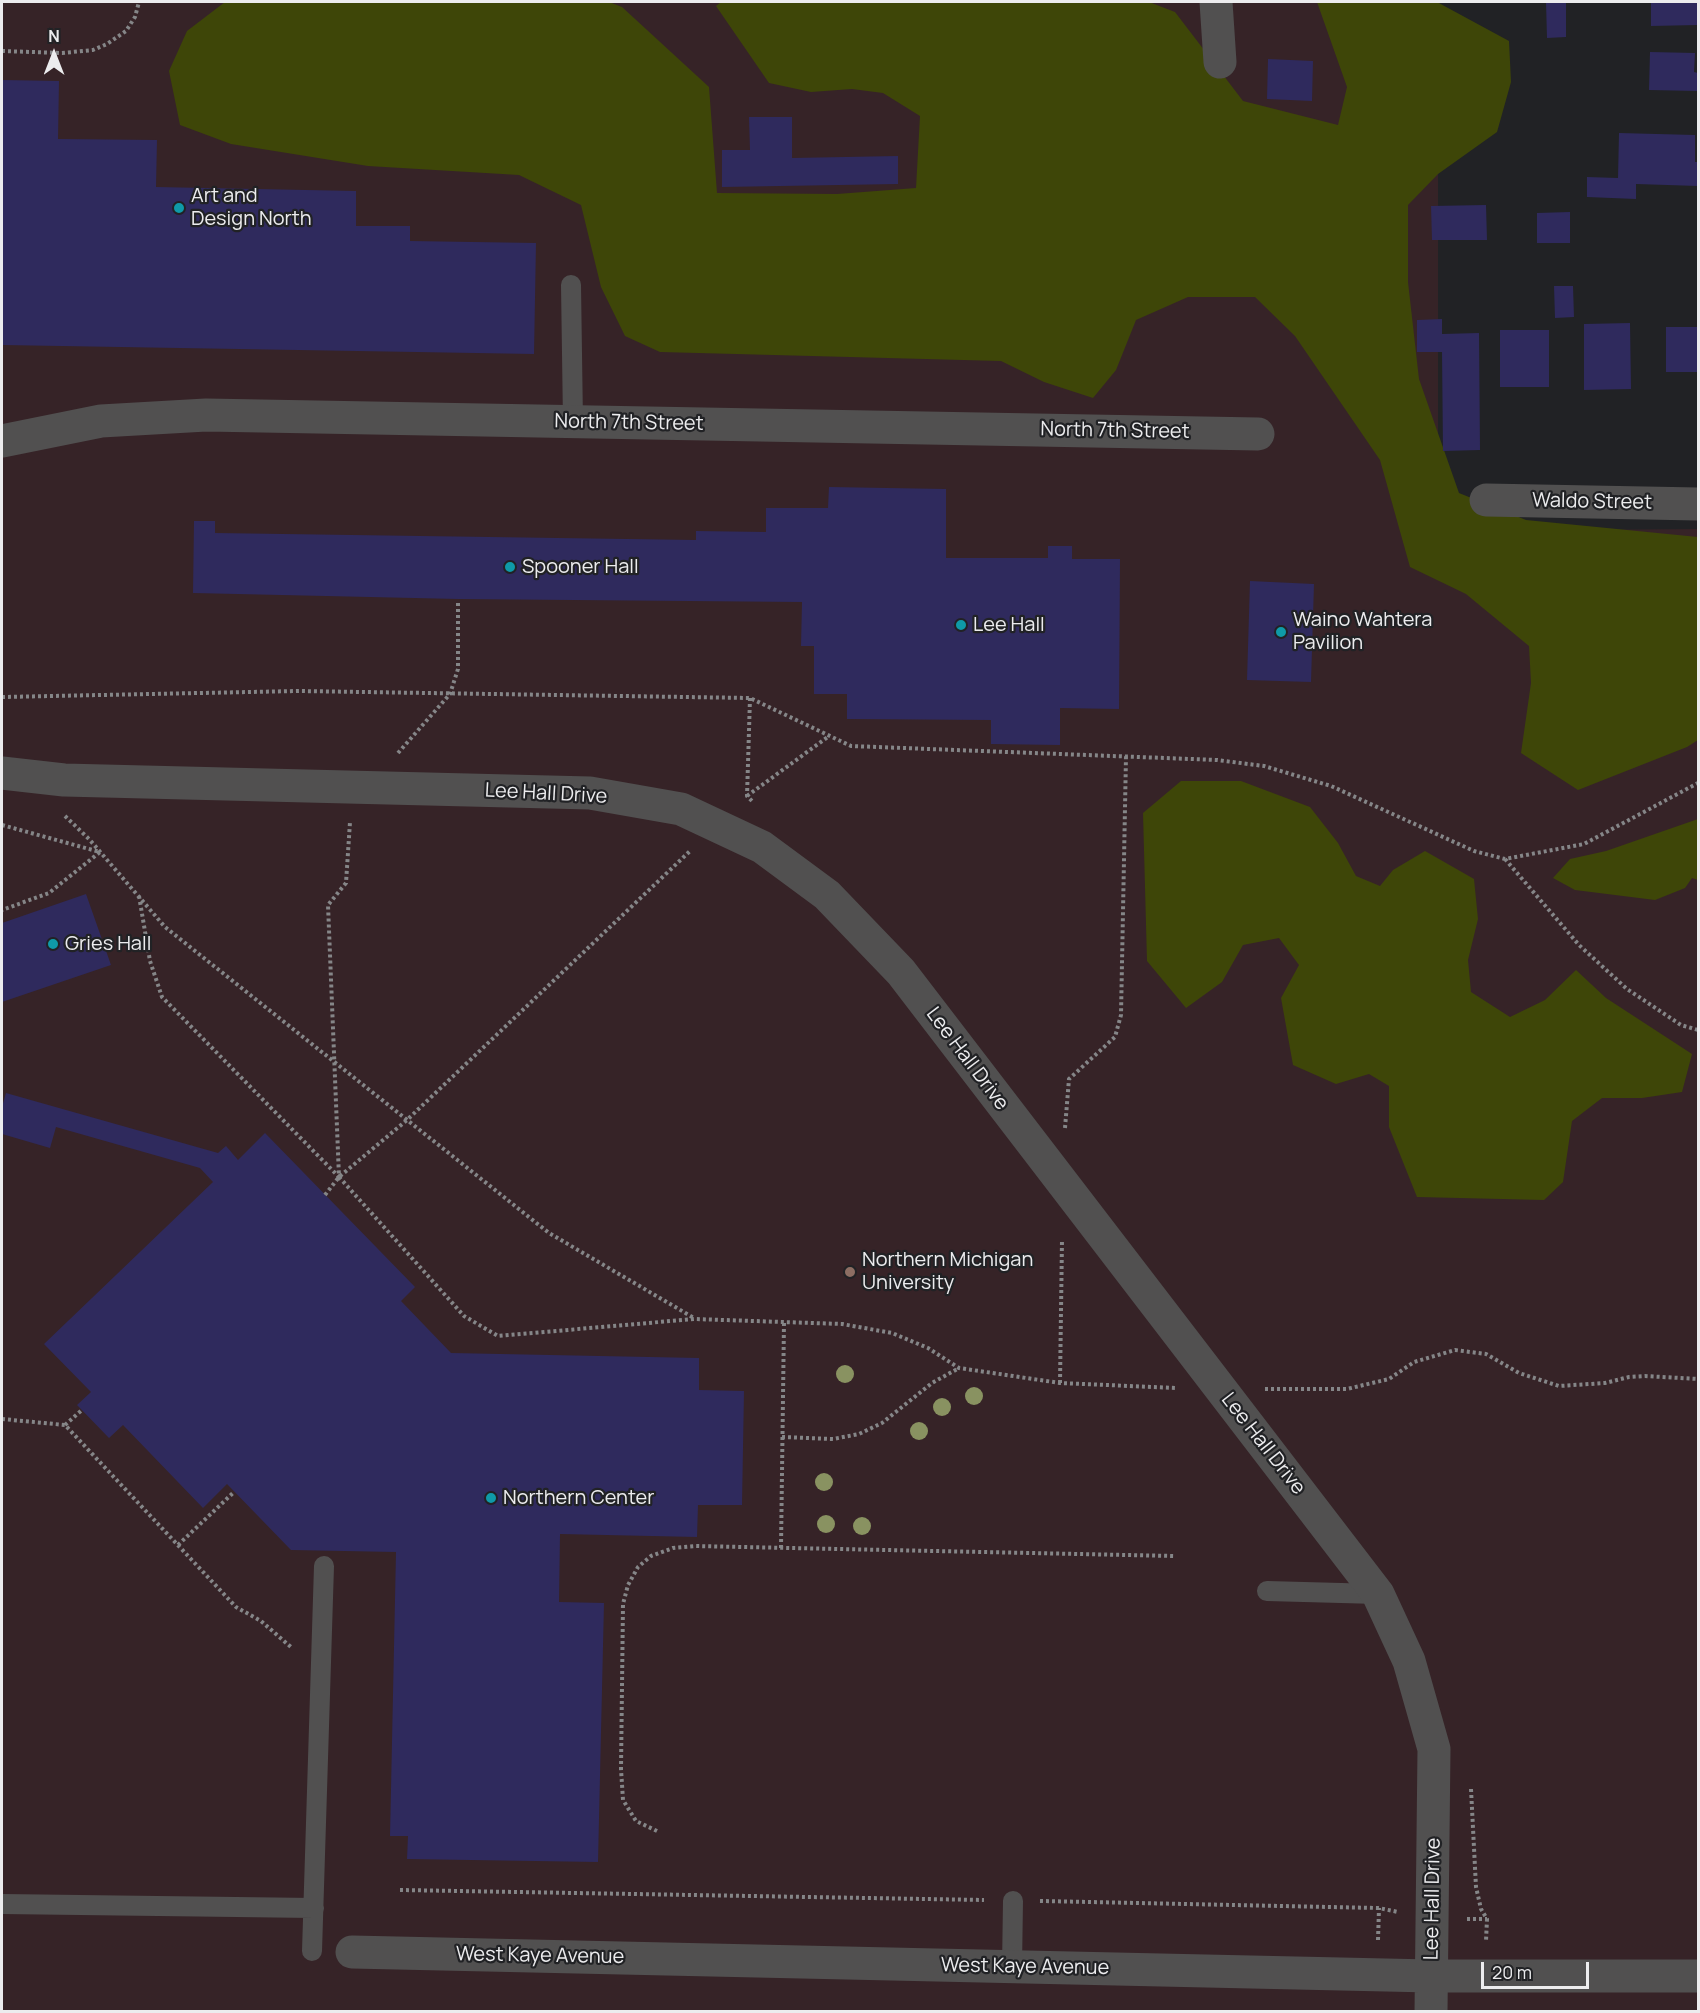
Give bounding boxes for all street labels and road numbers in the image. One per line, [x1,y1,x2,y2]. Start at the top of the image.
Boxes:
street label: North 7th Street [554,410,704,436]
street label: North 7th Street [1040,418,1190,444]
street label: Waldo Street [1532,489,1652,515]
street label: Lee Hall Drive [484,779,608,809]
street label: Lee Hall Drive [921,1003,1013,1115]
street label: Lee Hall Drive [1216,1388,1310,1500]
street label: Lee Hall Drive [1420,1838,1446,1960]
street label: West Kaye Avenue [456,1943,624,1969]
street label: West Kaye Avenue [941,1954,1109,1980]

